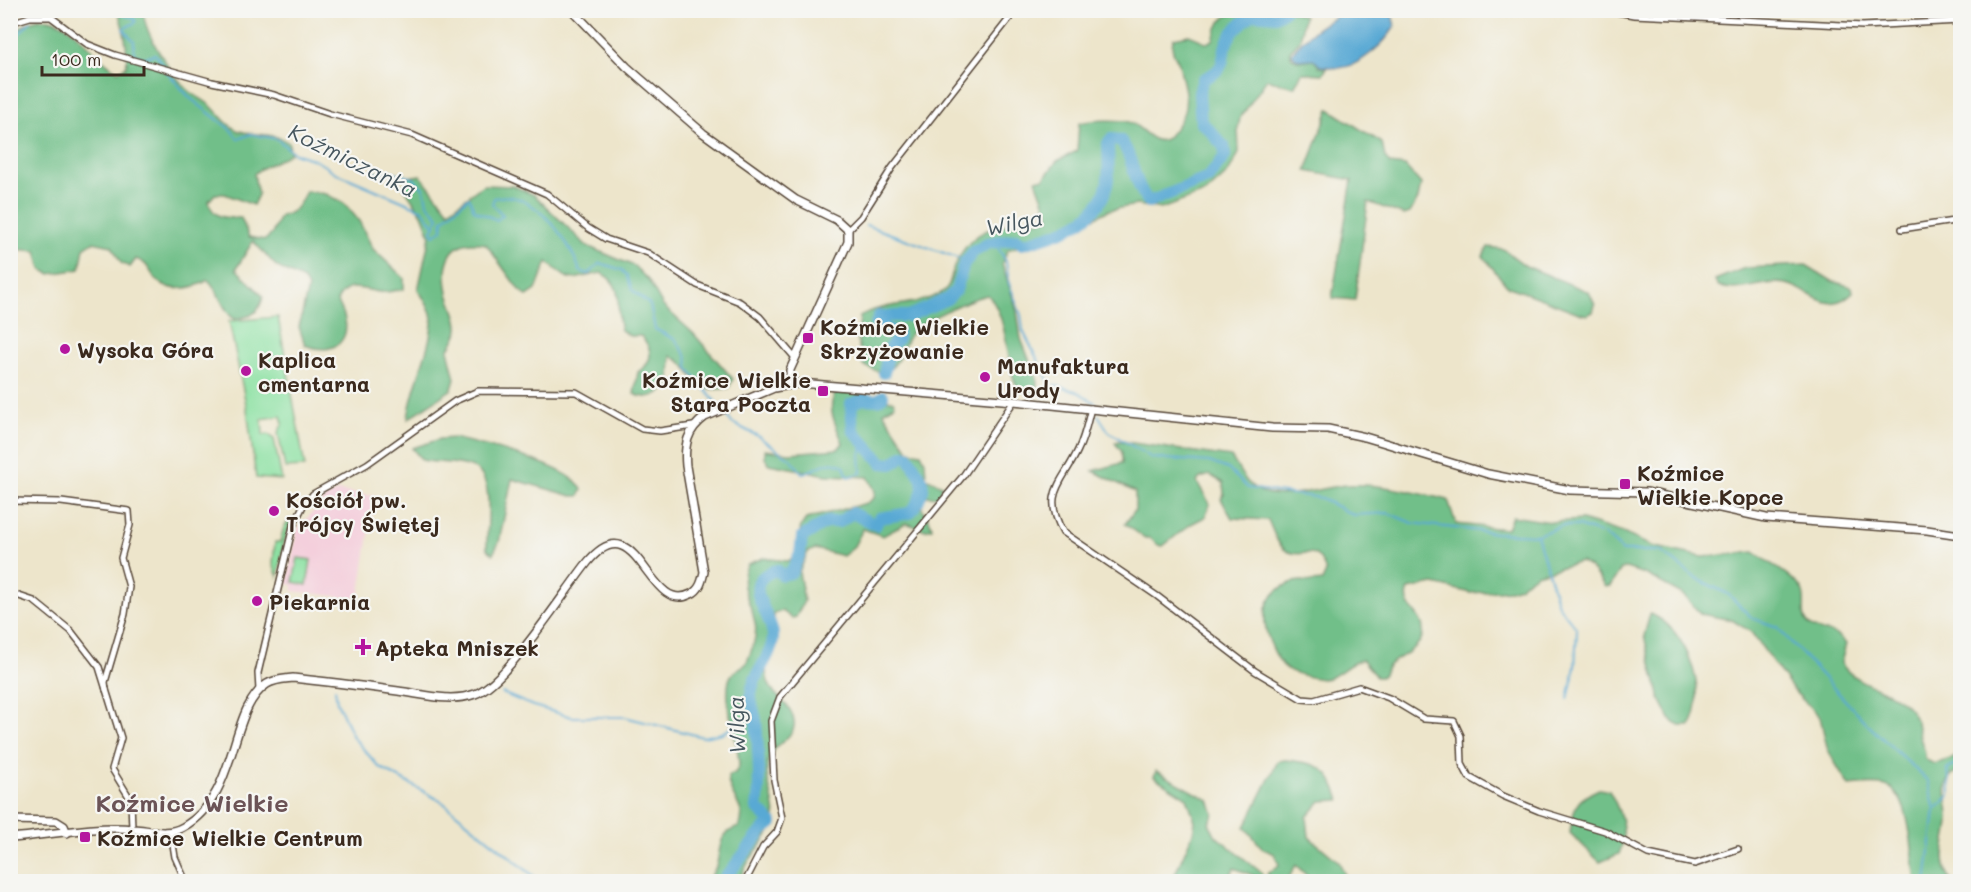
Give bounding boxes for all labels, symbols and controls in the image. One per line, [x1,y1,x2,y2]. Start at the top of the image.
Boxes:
scale bar [42,39,144,77]
text: 100 m [51,47,101,71]
water label: Koźmiczanka [284,116,422,204]
water label: Wilga [983,202,1045,242]
place label: Koźmice Wielkie Skrzyżowanie [820,313,989,365]
marker: Koźmice Wielkie Skrzyżowanie [801,331,815,345]
place label: Wysoka Góra [77,336,214,364]
marker: Wysoka Góra [58,342,72,356]
place label: Kaplica cmentarna [258,346,370,397]
place label: Manufaktura Urody [997,352,1129,404]
marker: Kaplica cmentarna [239,364,253,378]
place label: Koźmice Wielkie Stara Poczta [642,366,811,417]
marker: Manufaktura Urody [978,370,992,384]
marker: Koźmice Wielkie Stara Poczta [816,384,830,398]
place label: Koźmice Wielkie Kopce [1637,459,1784,510]
marker: Koźmice Wielkie Kopce [1618,477,1632,491]
place label: Kościół pw. Trójcy Świętej [286,486,440,538]
marker: Kościół pw. Trójcy Świętej [267,504,281,518]
place label: Piekarnia [269,588,370,615]
marker: Piekarnia [250,594,264,608]
place label: Apteka Mniszek [375,634,539,661]
marker: Apteka Mniszek [356,640,370,654]
water label: Wilga [720,695,752,755]
district label: Koźmice Wielkie [95,787,289,818]
place label: Koźmice Wielkie Centrum [97,824,363,851]
marker: Koźmice Wielkie Centrum [78,830,92,844]

